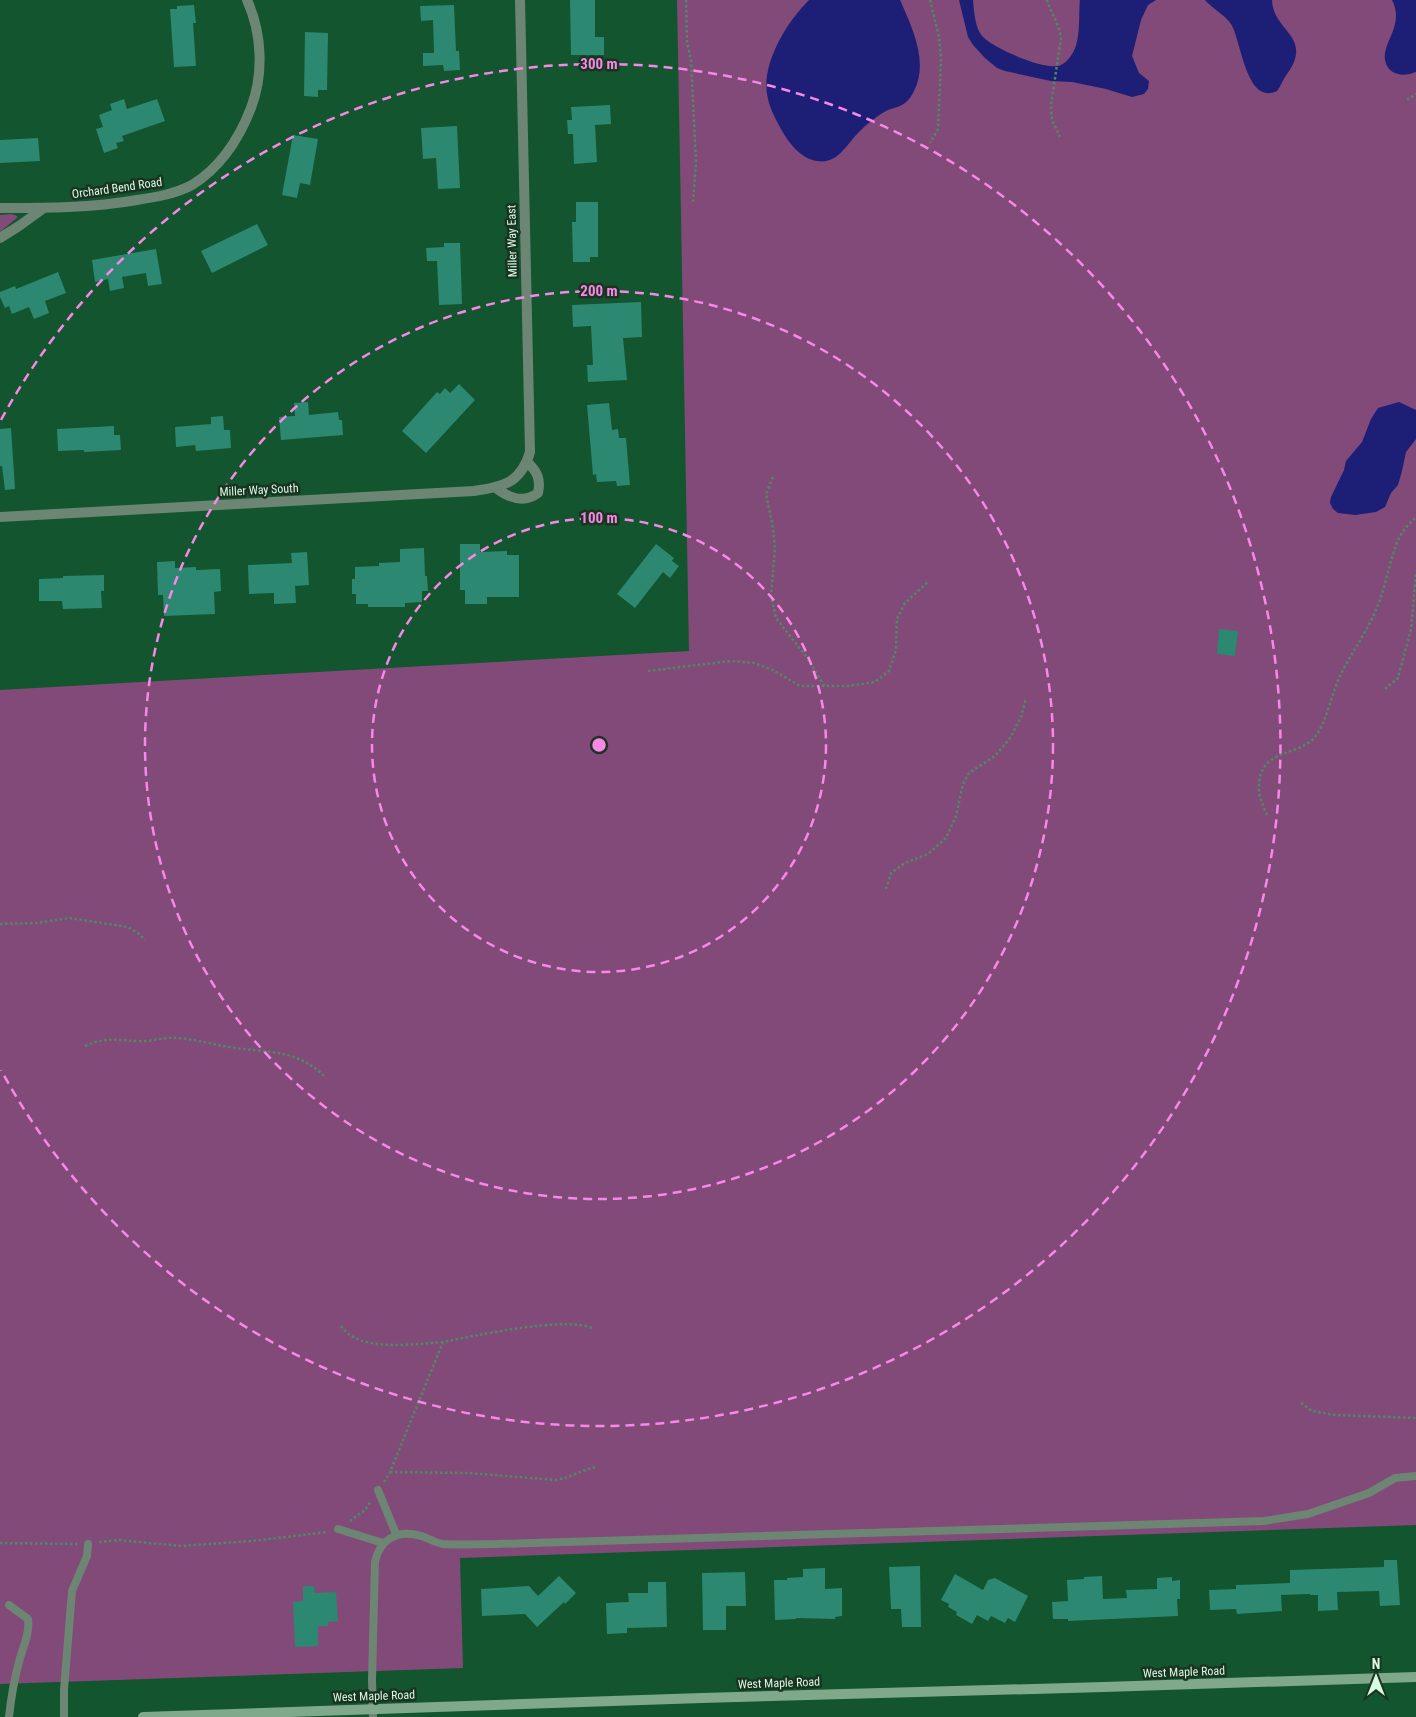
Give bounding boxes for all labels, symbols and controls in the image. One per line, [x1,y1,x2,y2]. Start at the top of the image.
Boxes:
text: 300 m [580,55,618,73]
street label: Orchard Bend Road [71,175,163,201]
street label: Miller Way East [504,204,520,277]
text: 200 m [580,282,618,300]
street label: Miller Way South [219,481,299,499]
text: 100 m [580,509,618,527]
centre of rings [590,736,608,754]
north arrow [1351,1652,1401,1702]
text: N [1372,1656,1380,1672]
street label: West Maple Road [1143,1664,1225,1680]
street label: West Maple Road [738,1675,820,1691]
street label: West Maple Road [333,1688,415,1704]

